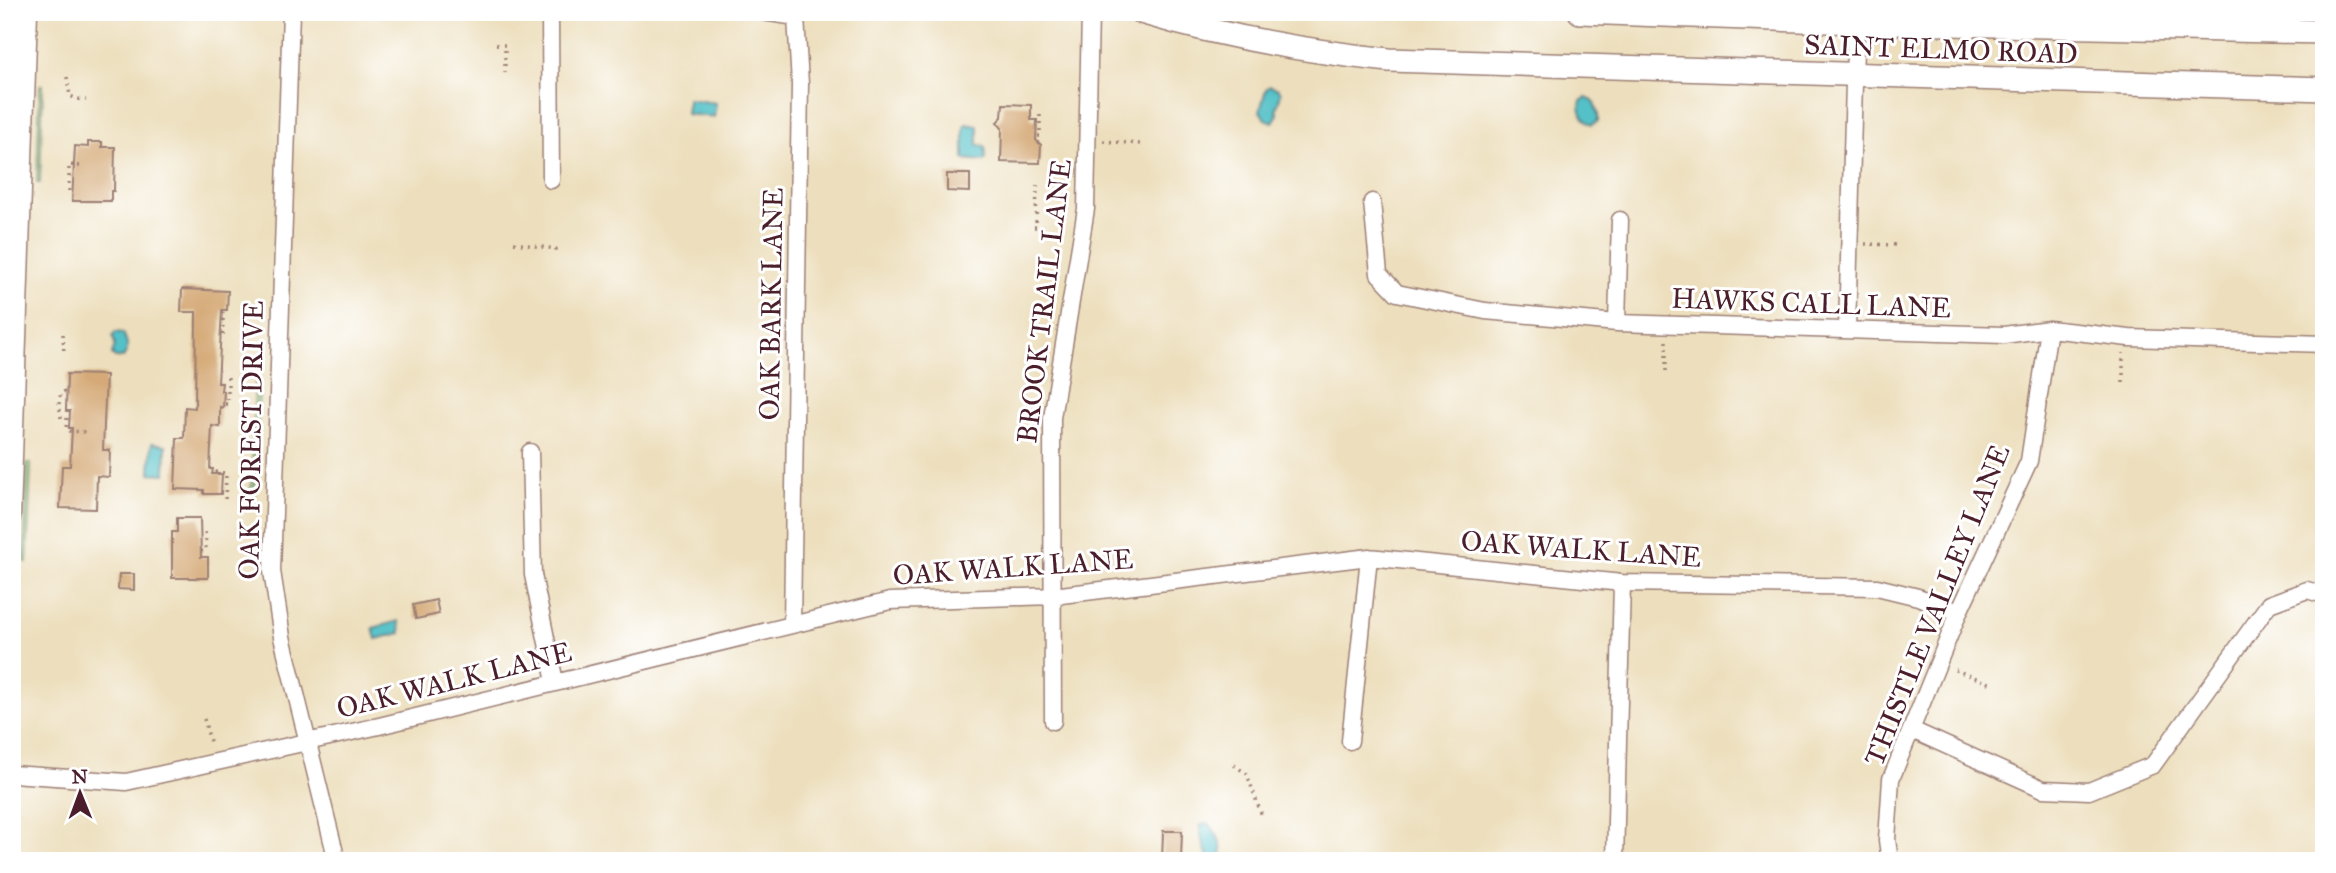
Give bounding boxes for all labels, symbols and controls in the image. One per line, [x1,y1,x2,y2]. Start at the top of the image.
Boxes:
street label: SAINT ELMO ROAD [1804,27,2078,71]
street label: BROOK TRAIL LANE [1009,157,1079,445]
street label: OAK BARK LANE [751,187,791,421]
street label: HAWKS CALL LANE [1671,281,1951,325]
street label: OAK FOREST DRIVE [231,300,271,580]
street label: THISTLE VALLEY LANE [1856,439,2018,771]
street label: OAK WALK LANE [1460,523,1702,575]
street label: OAK WALK LANE [892,541,1134,593]
street label: OAK WALK LANE [333,634,575,726]
north arrow [46,758,116,828]
text: N [71,765,88,788]

